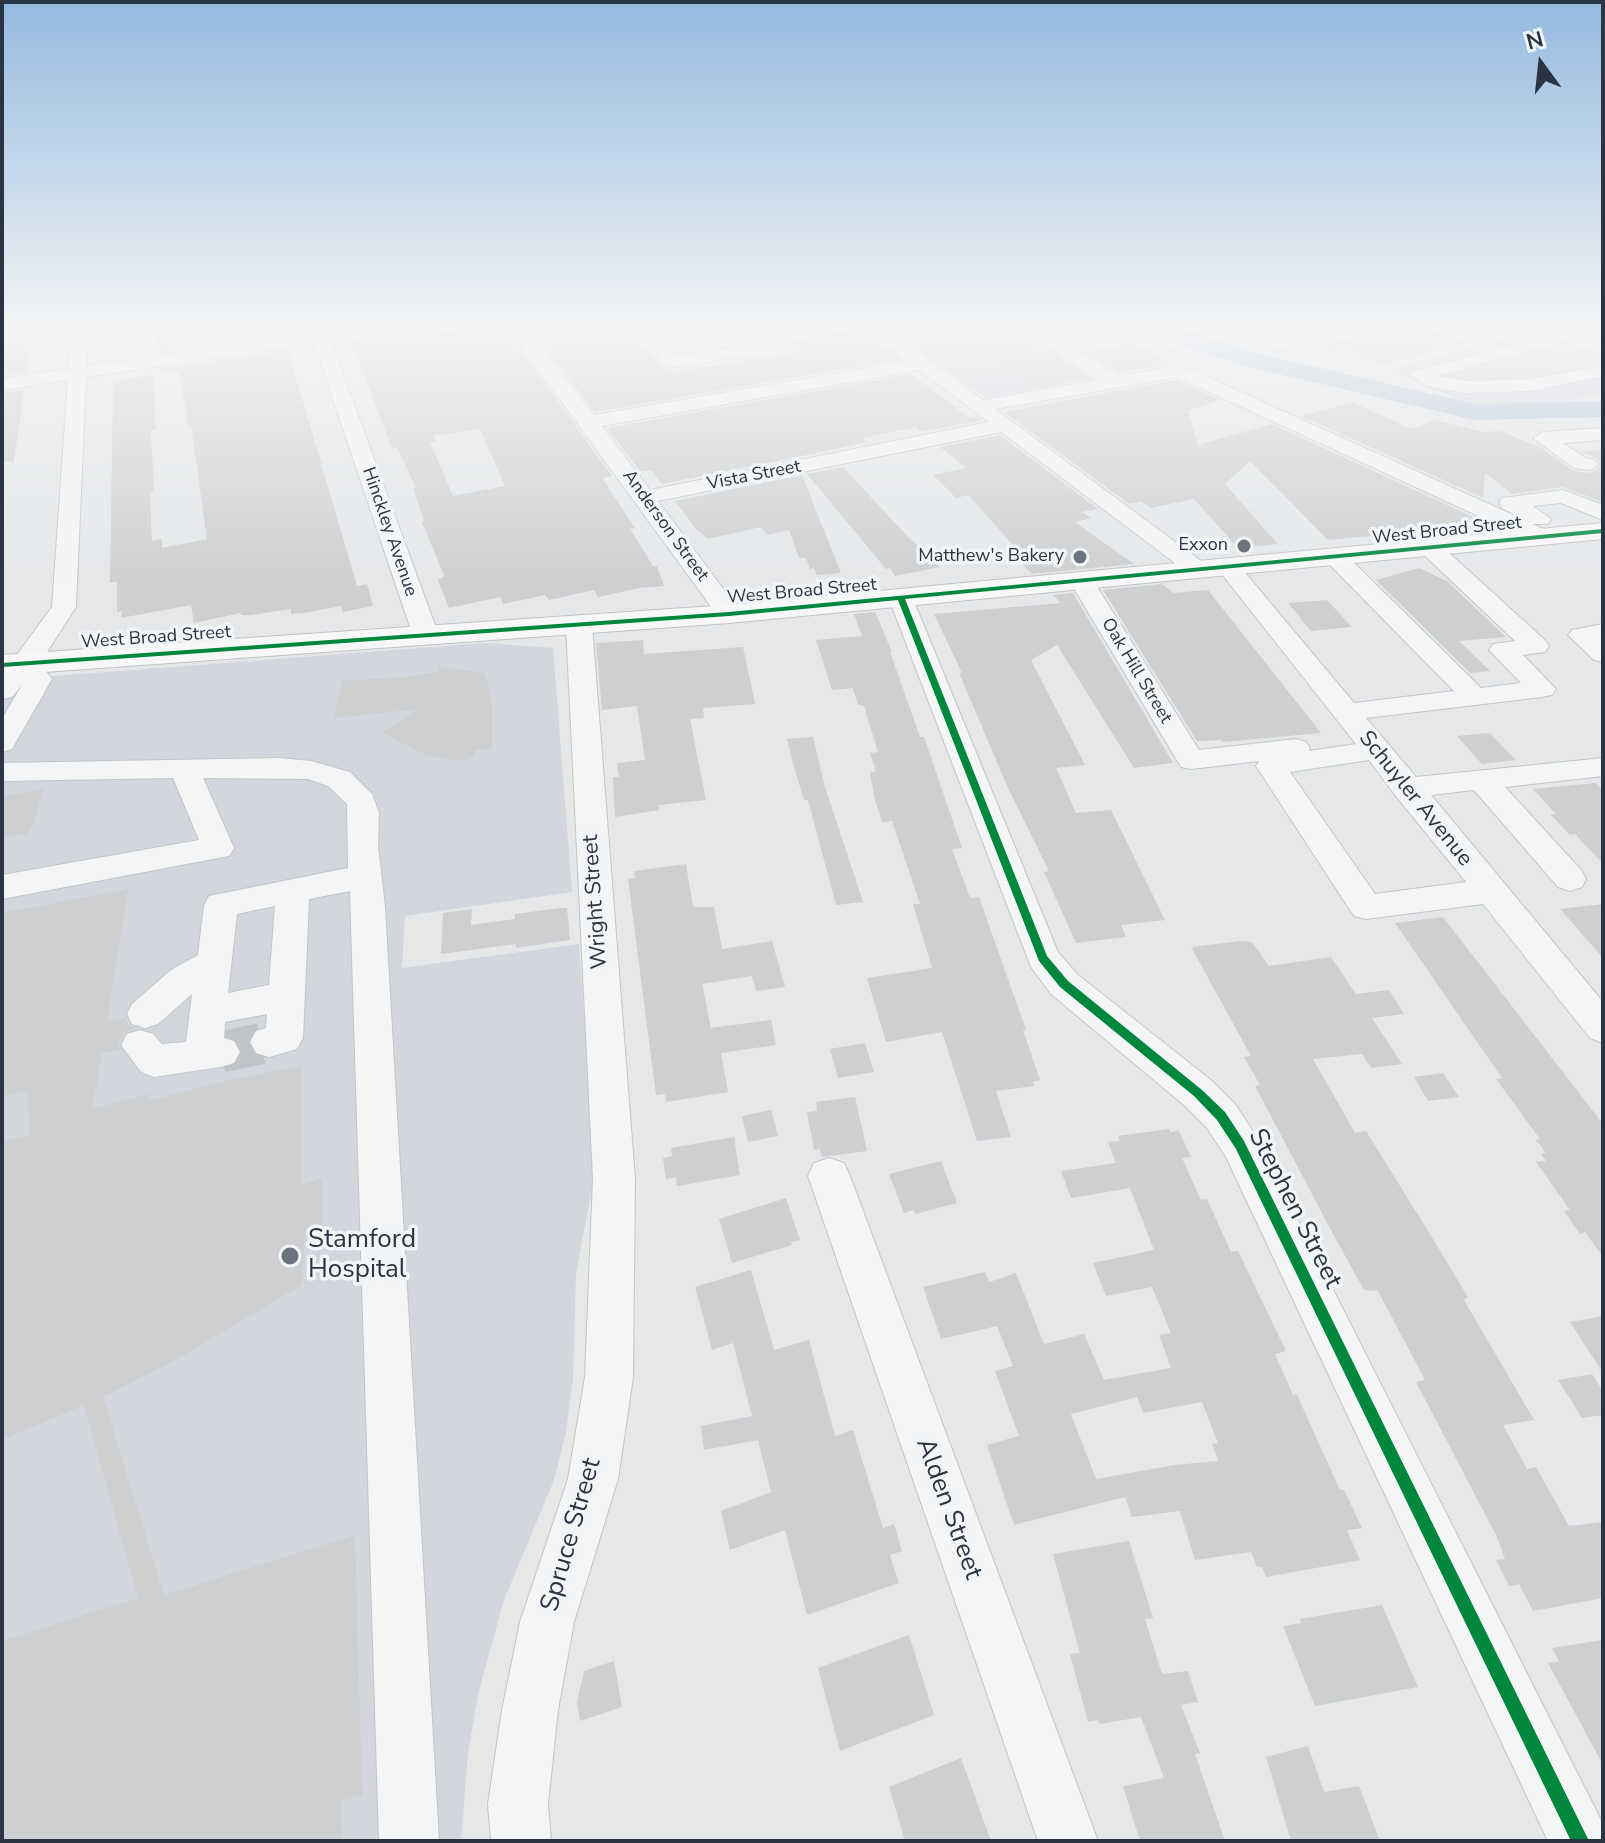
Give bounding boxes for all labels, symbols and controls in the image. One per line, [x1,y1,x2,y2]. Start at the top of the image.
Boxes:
north arrow [1501,24,1581,104]
text: N [1523,24,1547,57]
street label: Vista Street [705,456,803,496]
street label: Hinckley Avenue [357,465,421,599]
street label: Anderson Street [617,466,713,586]
street label: West Broad Street [1371,512,1523,550]
place label: Exxon [1179,535,1228,557]
marker: Exxon [1235,537,1253,555]
place label: Matthew's Bakery [918,546,1064,568]
marker: Matthew's Bakery [1071,548,1089,566]
street label: West Broad Street [726,575,878,609]
street label: Oak Hill Street [1096,614,1176,728]
street label: West Broad Street [80,622,232,654]
street label: Schuyler Avenue [1352,726,1478,872]
street label: Wright Street [578,834,614,970]
street label: Stephen Street [1240,1124,1348,1294]
place label: Stamford Hospital [308,1225,416,1286]
marker: Stamford Hospital [279,1245,301,1267]
street label: Alden Street [908,1434,988,1584]
street label: Spruce Street [535,1455,609,1615]

